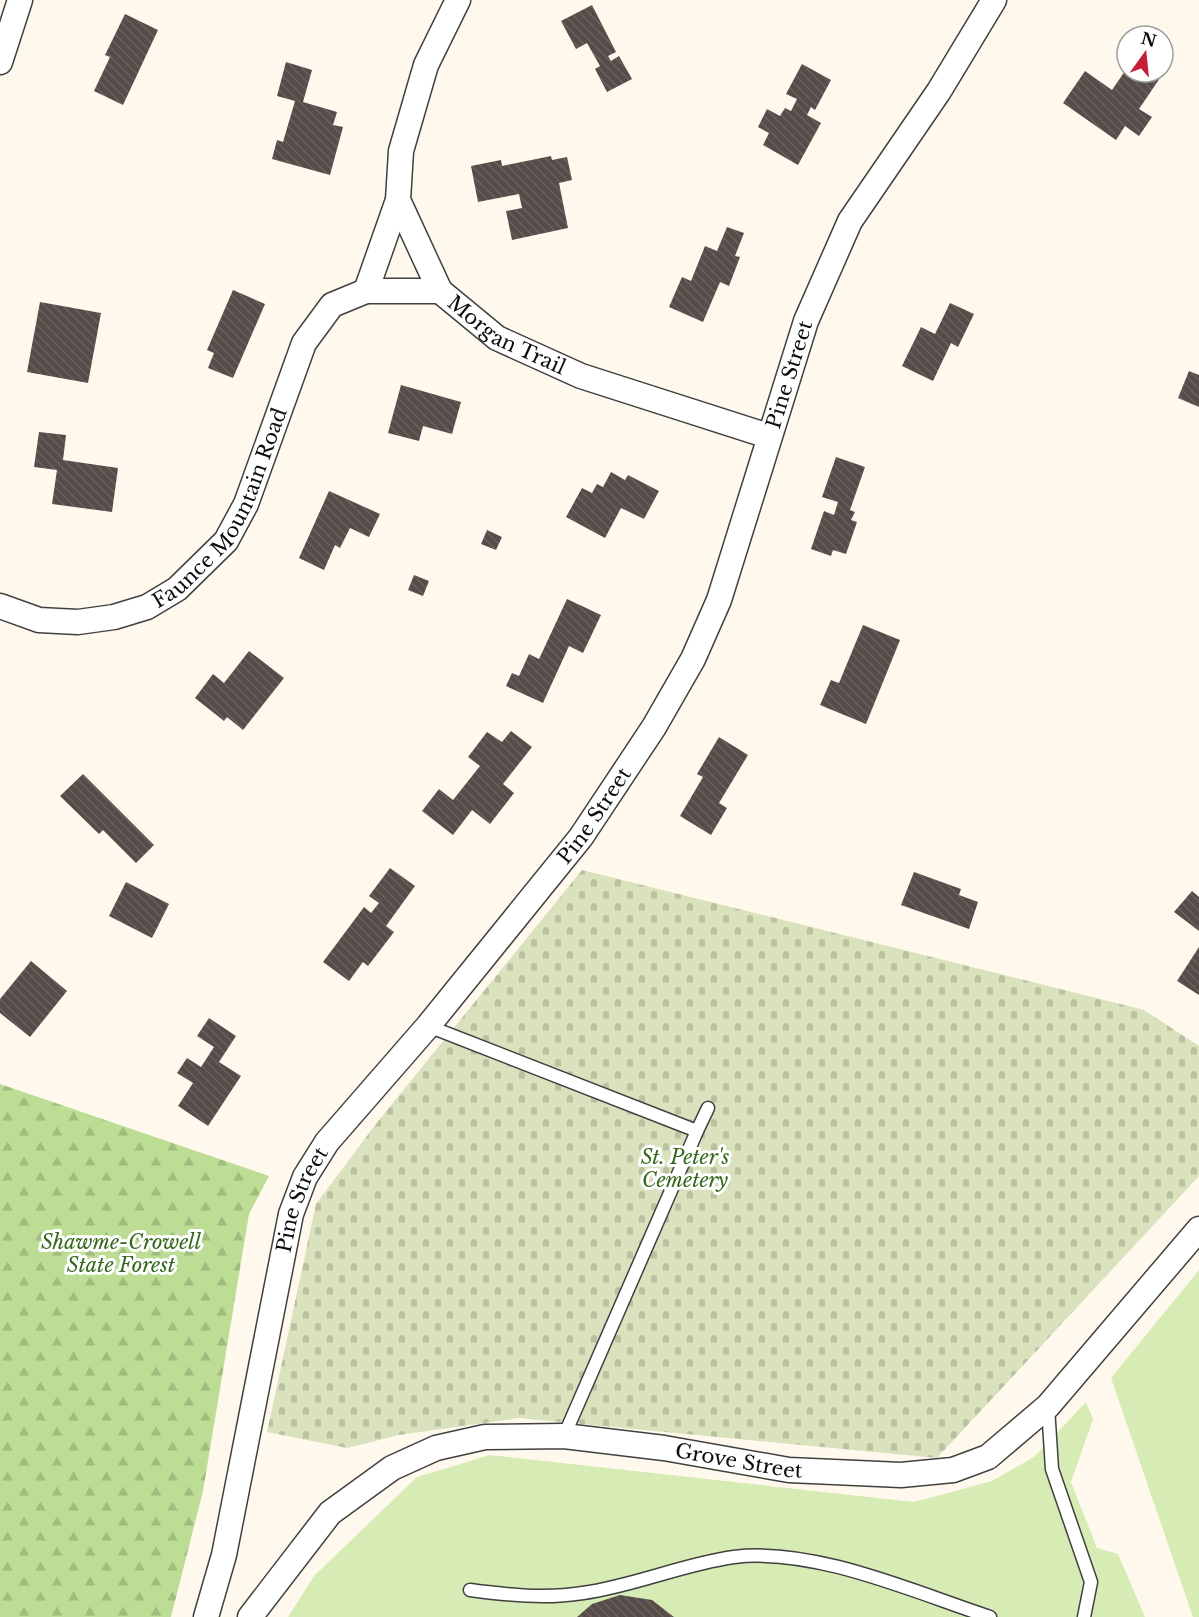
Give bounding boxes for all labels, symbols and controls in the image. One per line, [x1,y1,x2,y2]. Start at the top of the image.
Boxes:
north arrow [1115,24,1175,84]
text: N [1139,28,1159,51]
street label: Morgan Trail [443,290,569,379]
street label: Pine Street [761,317,818,431]
street label: Faunce Mountain Road [148,405,292,613]
street label: Pine Street [552,763,636,869]
street label: Pine Street [272,1142,333,1255]
park label: St. Peter's Cemetery [641,1145,730,1192]
park label: Shawme-Crowell State Forest [41,1230,202,1277]
street label: Grove Street [673,1438,803,1483]

